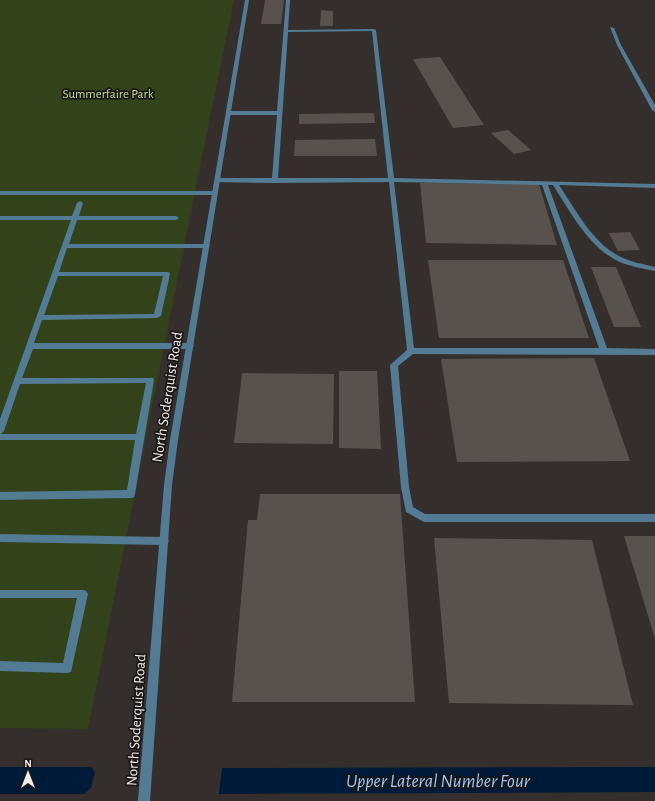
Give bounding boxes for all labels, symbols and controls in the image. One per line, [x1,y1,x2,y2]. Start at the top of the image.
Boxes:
park label: Summerfaire Park [62,88,154,101]
street label: North Soderquist Road [150,330,185,464]
street label: North Soderquist Road [124,653,149,787]
north arrow [8,753,48,793]
text: N [24,758,32,769]
water label: Upper Lateral Number Four [346,772,531,791]

